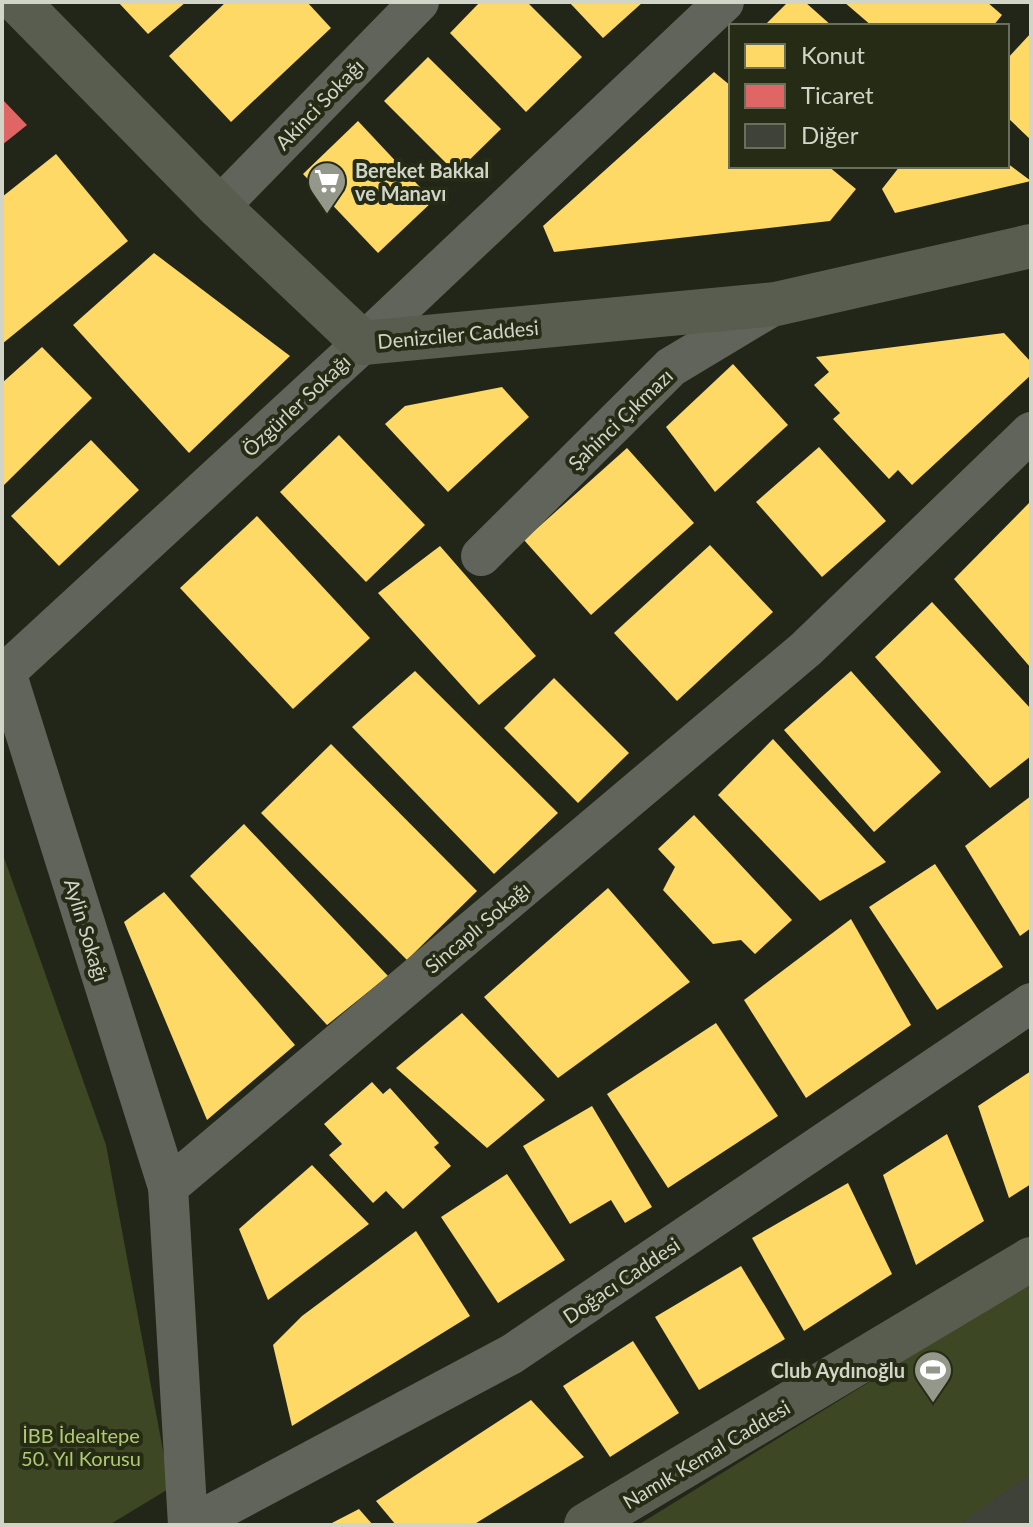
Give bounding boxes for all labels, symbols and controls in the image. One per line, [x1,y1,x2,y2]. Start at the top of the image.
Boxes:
legend [729,24,1009,168]
text: Konut [801,40,865,69]
street label: Akinci Sokağı [270,54,368,154]
text: Ticaret [801,80,874,109]
text: Diğer [801,120,859,149]
place label: Bereket Bakkal ve Manavı [355,158,489,205]
supermarket icon: Bereket Bakkal ve Manavı [306,160,348,215]
street label: Denizciler Caddesi [376,315,540,353]
street label: Özgürler Sokağı [237,349,355,461]
street label: Şahinci Çıkmazı [563,363,677,475]
street label: Aylin Sokağı [60,876,114,984]
street label: Sincaplı Sokağı [420,876,534,978]
street label: Doğacı Caddesi [558,1232,684,1328]
sports icon: Club Aydınoğlu [912,1349,954,1404]
place label: Club Aydınoğlu [771,1358,905,1382]
street label: Namık Kemal Caddesi [618,1395,794,1513]
park label: İBB İdealtepe 50. Yıl Korusu [21,1423,141,1470]

